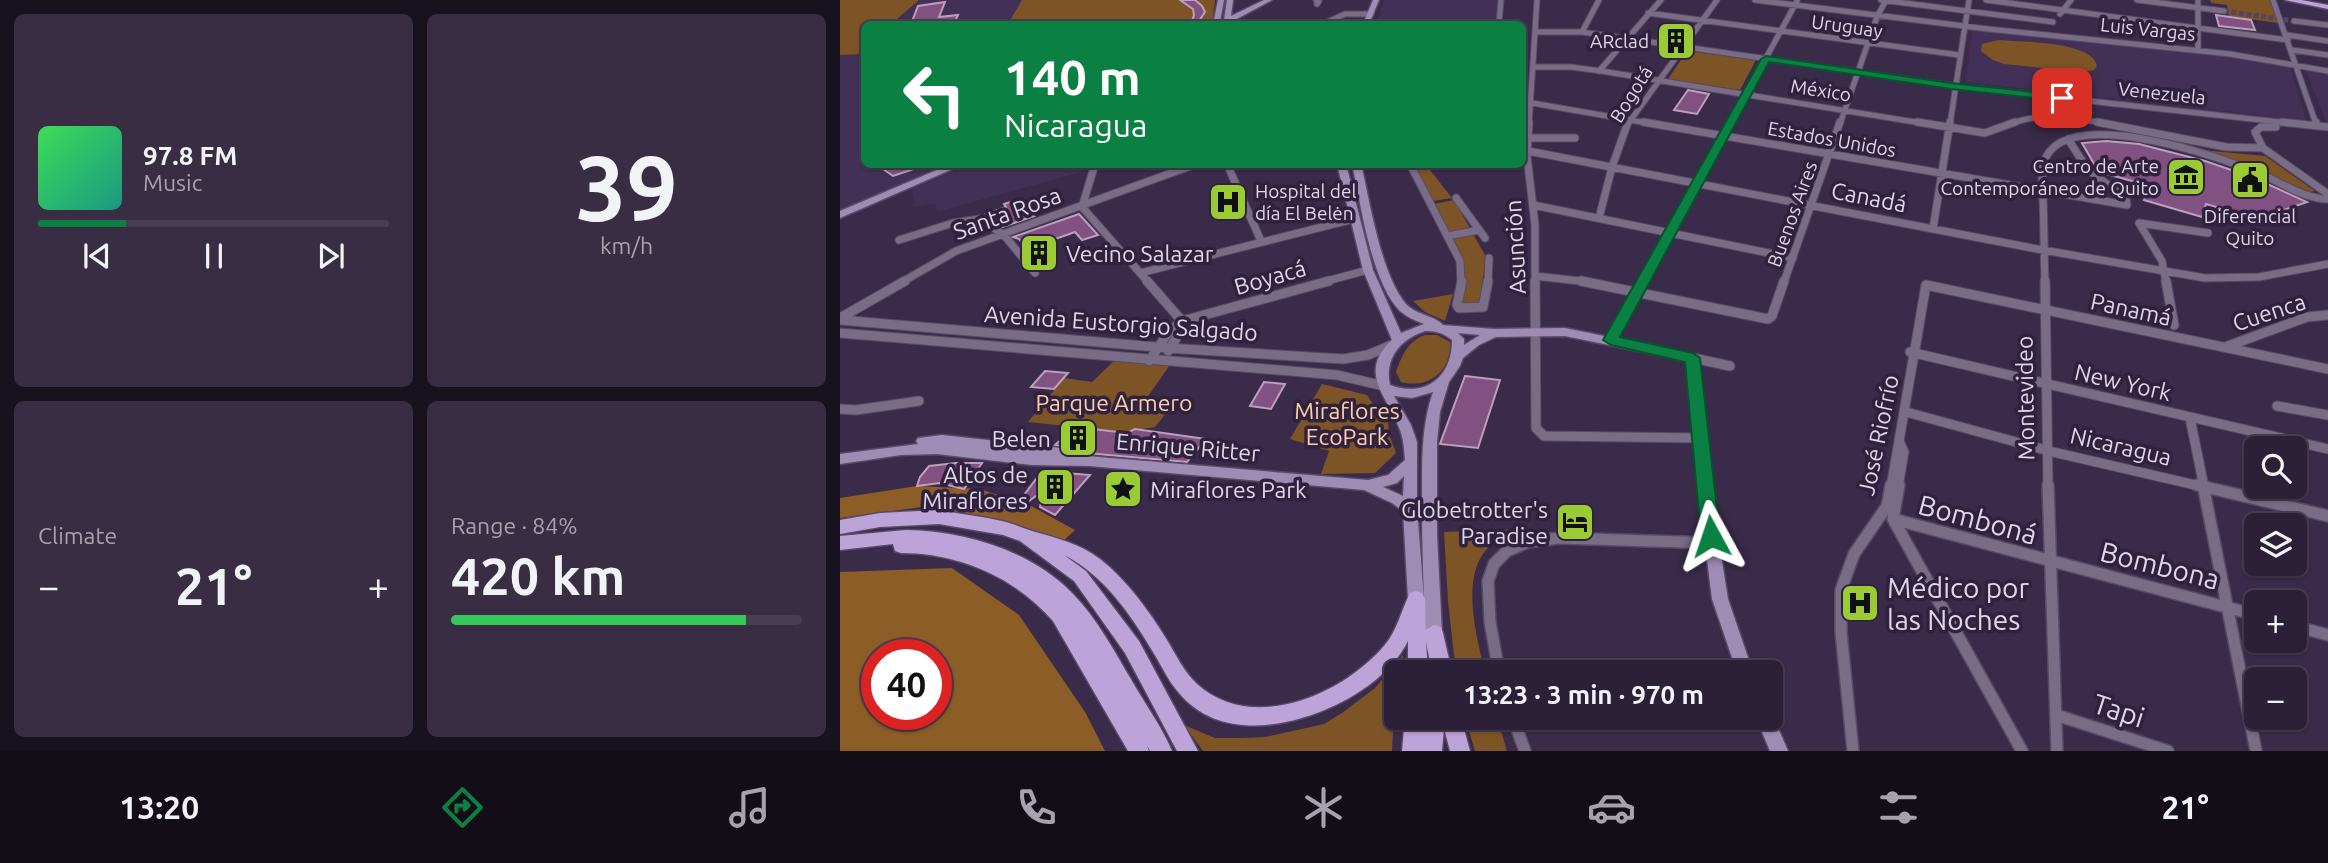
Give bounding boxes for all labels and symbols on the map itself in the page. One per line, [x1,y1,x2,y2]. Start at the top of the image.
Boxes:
street label: Uruguay [1810,10,1884,42]
street label: Luis Vargas [2099,13,2197,45]
building icon: ARclad [1655,20,1697,62]
place label: ARclad [1590,30,1649,52]
street label: Bogotá [1605,62,1657,126]
pin [2032,68,2092,128]
street label: México [1789,74,1853,106]
street label: Venezuela [2117,77,2207,109]
street label: Estados Unidos [1766,117,1898,161]
place label: Centro de Arte Contemporáneo de Quito [1940,155,2159,199]
museum icon: Centro de Arte Contemporáneo de Quito [2165,156,2207,198]
street label: Buenos Aires [1763,158,1821,270]
public building icon: Diferencial Quito [2229,159,2271,201]
street label: Canadá [1829,177,1909,217]
place label: Hospital del día El Belėn [1255,180,1356,224]
hospital icon: Hospital del día El Belėn [1207,181,1249,223]
street label: Santa Rosa [950,182,1064,244]
street label: Asunción [1500,199,1530,295]
place label: Diferencial Quito [2204,205,2296,249]
building icon: Vecino Salazar [1018,232,1060,274]
place label: Vecino Salazar [1066,241,1214,266]
street label: Boyacá [1231,255,1309,299]
street label: Panamá [2088,288,2174,330]
street label: Cuenca [2229,288,2309,336]
street label: Avenida Eustorgio Salgado [983,301,1259,345]
street label: Montevideo [2011,335,2039,461]
street label: New York [2072,359,2174,405]
street label: José Riofrío [1853,372,1903,498]
park label: Parque Armero [1036,390,1192,415]
park label: Miraflores EcoPark [1294,398,1400,449]
building icon: Belen [1057,417,1099,459]
street label: Nicaragua [2068,422,2174,470]
place label: Belen [992,426,1051,451]
street label: Enrique Ritter [1115,428,1261,466]
place label: Altos de Miraflores [922,462,1028,513]
building icon: Altos de Miraflores [1034,466,1076,508]
place icon: Miraflores Park [1102,468,1144,510]
place label: Miraflores Park [1150,477,1307,502]
street label: Bomboná [1915,488,2041,550]
place label: Globetrotter's Paradise [1401,497,1548,548]
position arrow [1674,499,1748,573]
hotel icon: Globetrotter's Paradise [1554,501,1596,543]
street label: Bombona [2097,535,2223,595]
place label: Médico por las Noches [1887,572,2029,635]
hospital icon: Médico por las Noches [1839,582,1881,624]
speed limit sign: 40 [861,639,952,730]
street label: Tapi [2089,687,2149,733]

